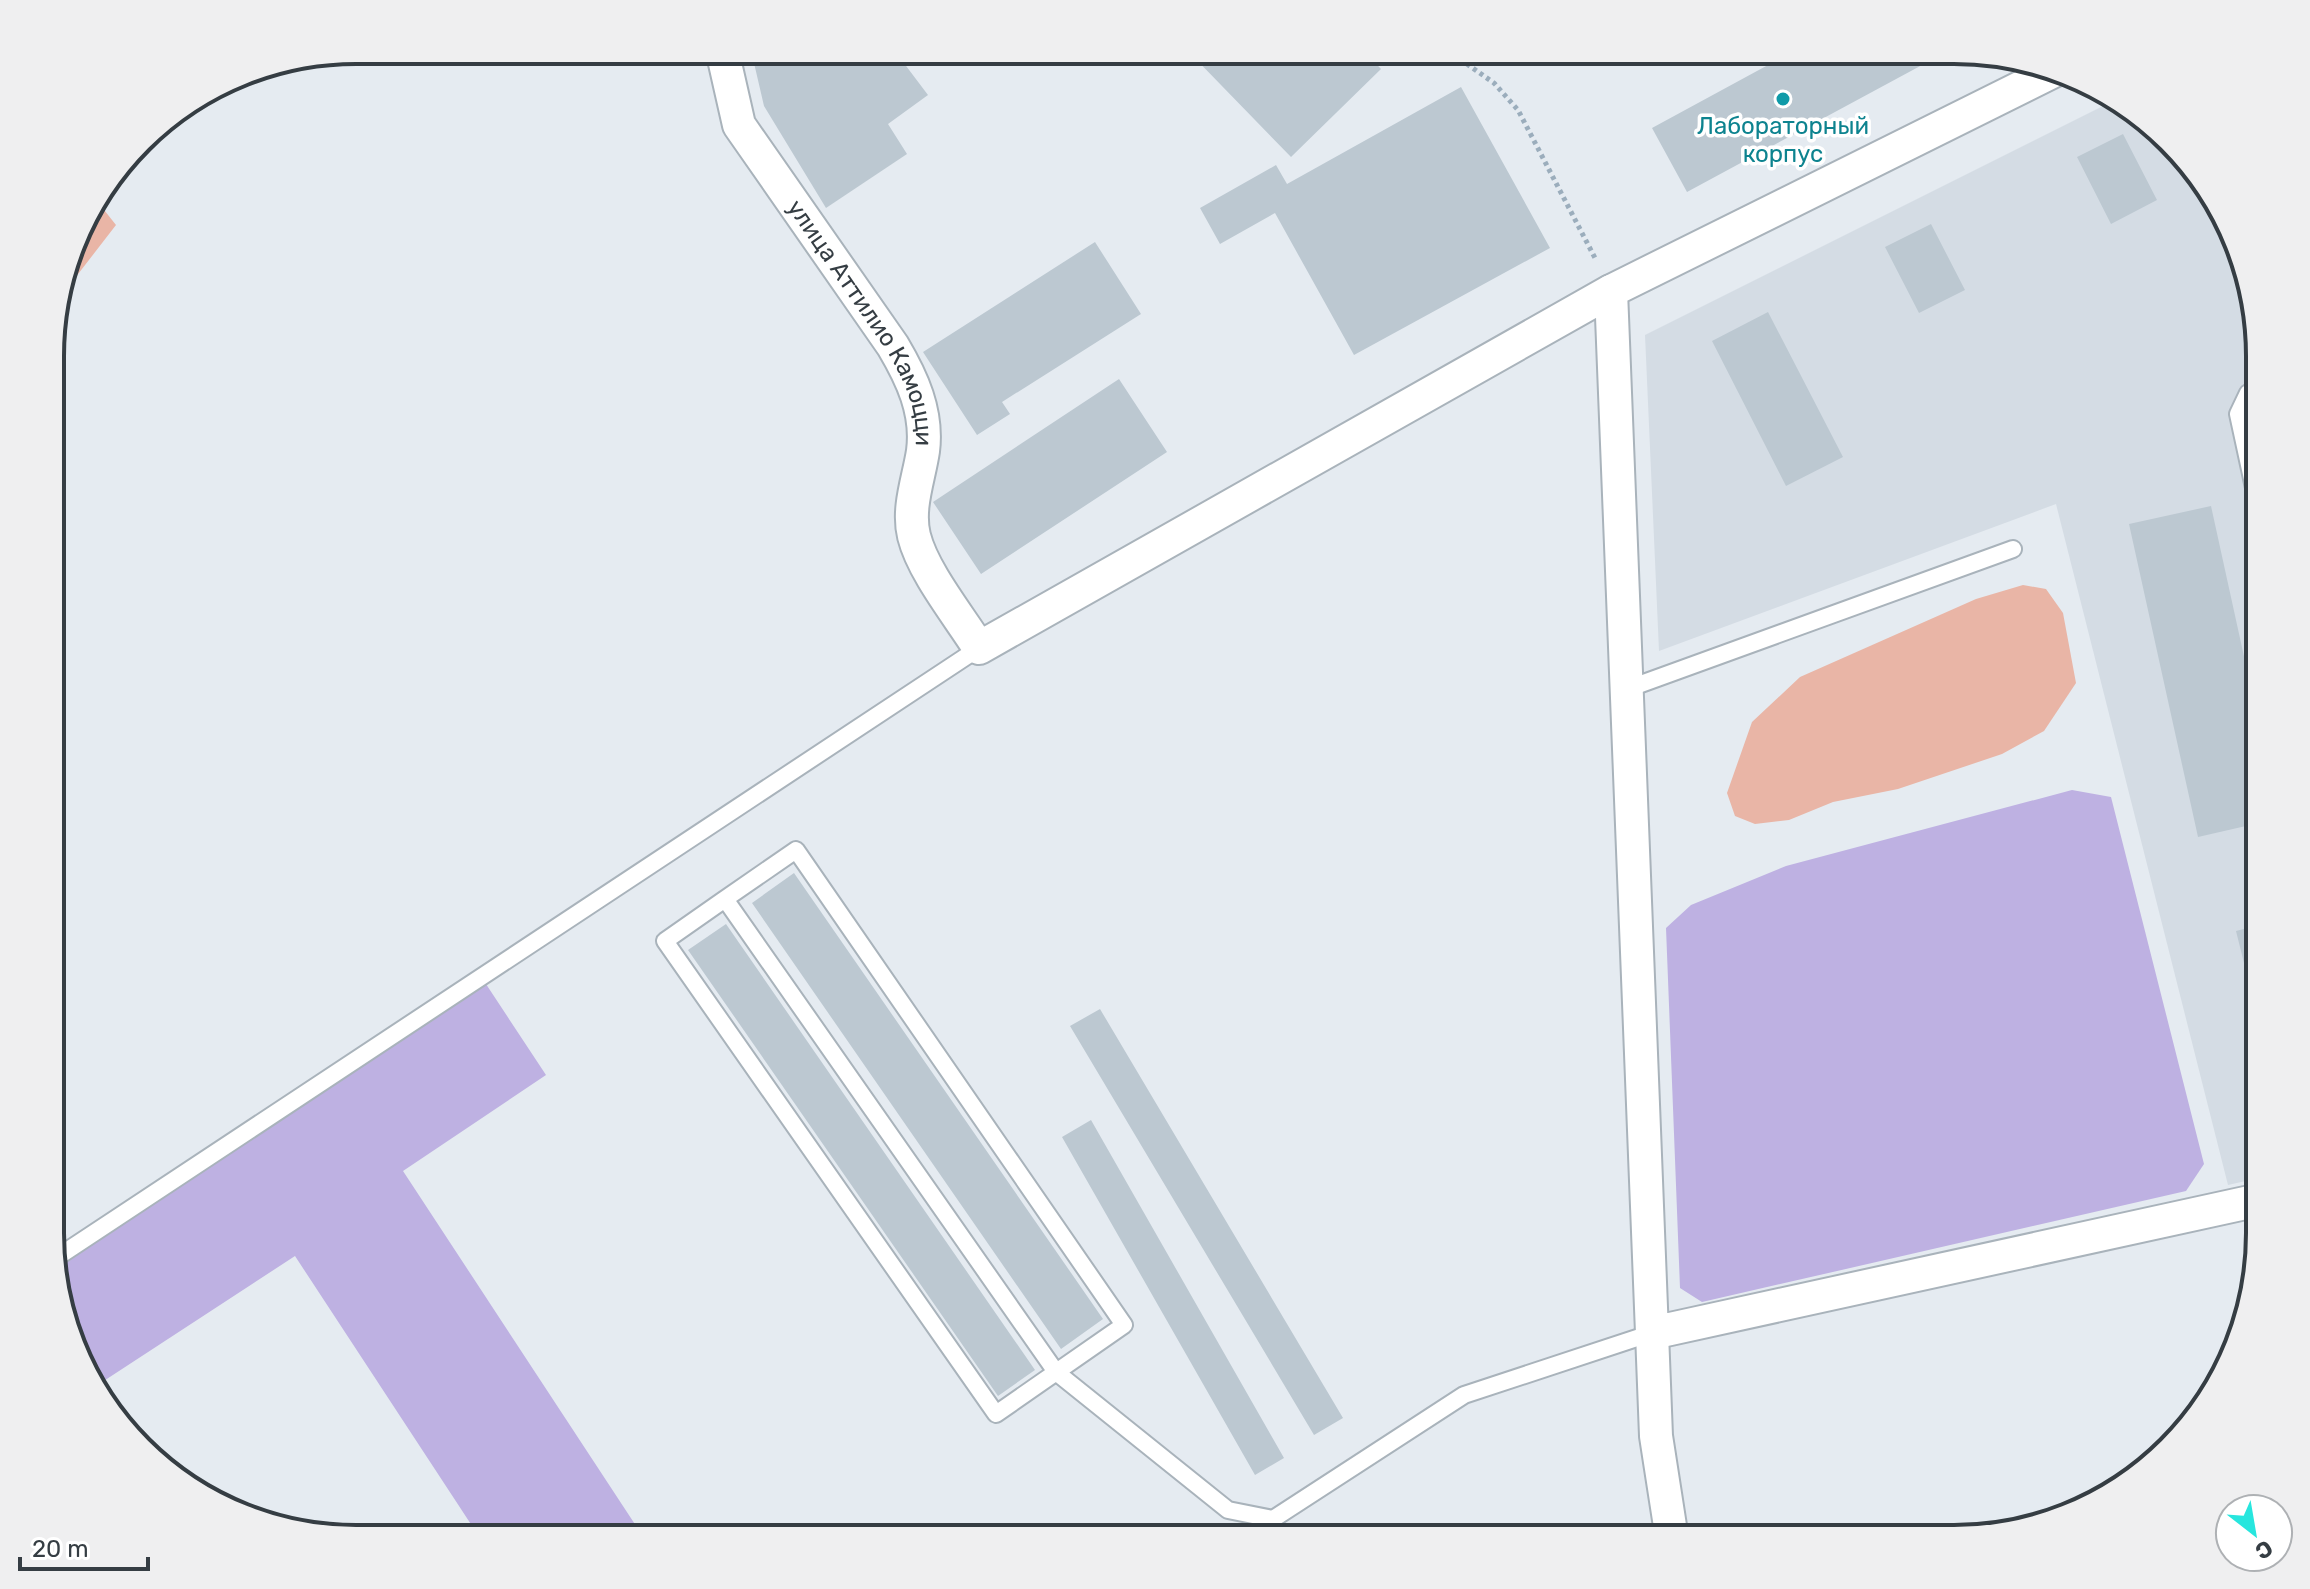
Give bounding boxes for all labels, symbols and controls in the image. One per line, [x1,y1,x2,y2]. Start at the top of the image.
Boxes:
marker: Лабораторный корпус [1774,90,1792,108]
place label: Лабораторный корпус [1697,112,1869,168]
street label: улица Аттилио Камоцци [781,194,938,446]
north arrow [2214,1493,2294,1573]
scale bar [20,1521,148,1571]
text: С [2250,1534,2278,1565]
text: 20 m [32,1535,89,1563]

